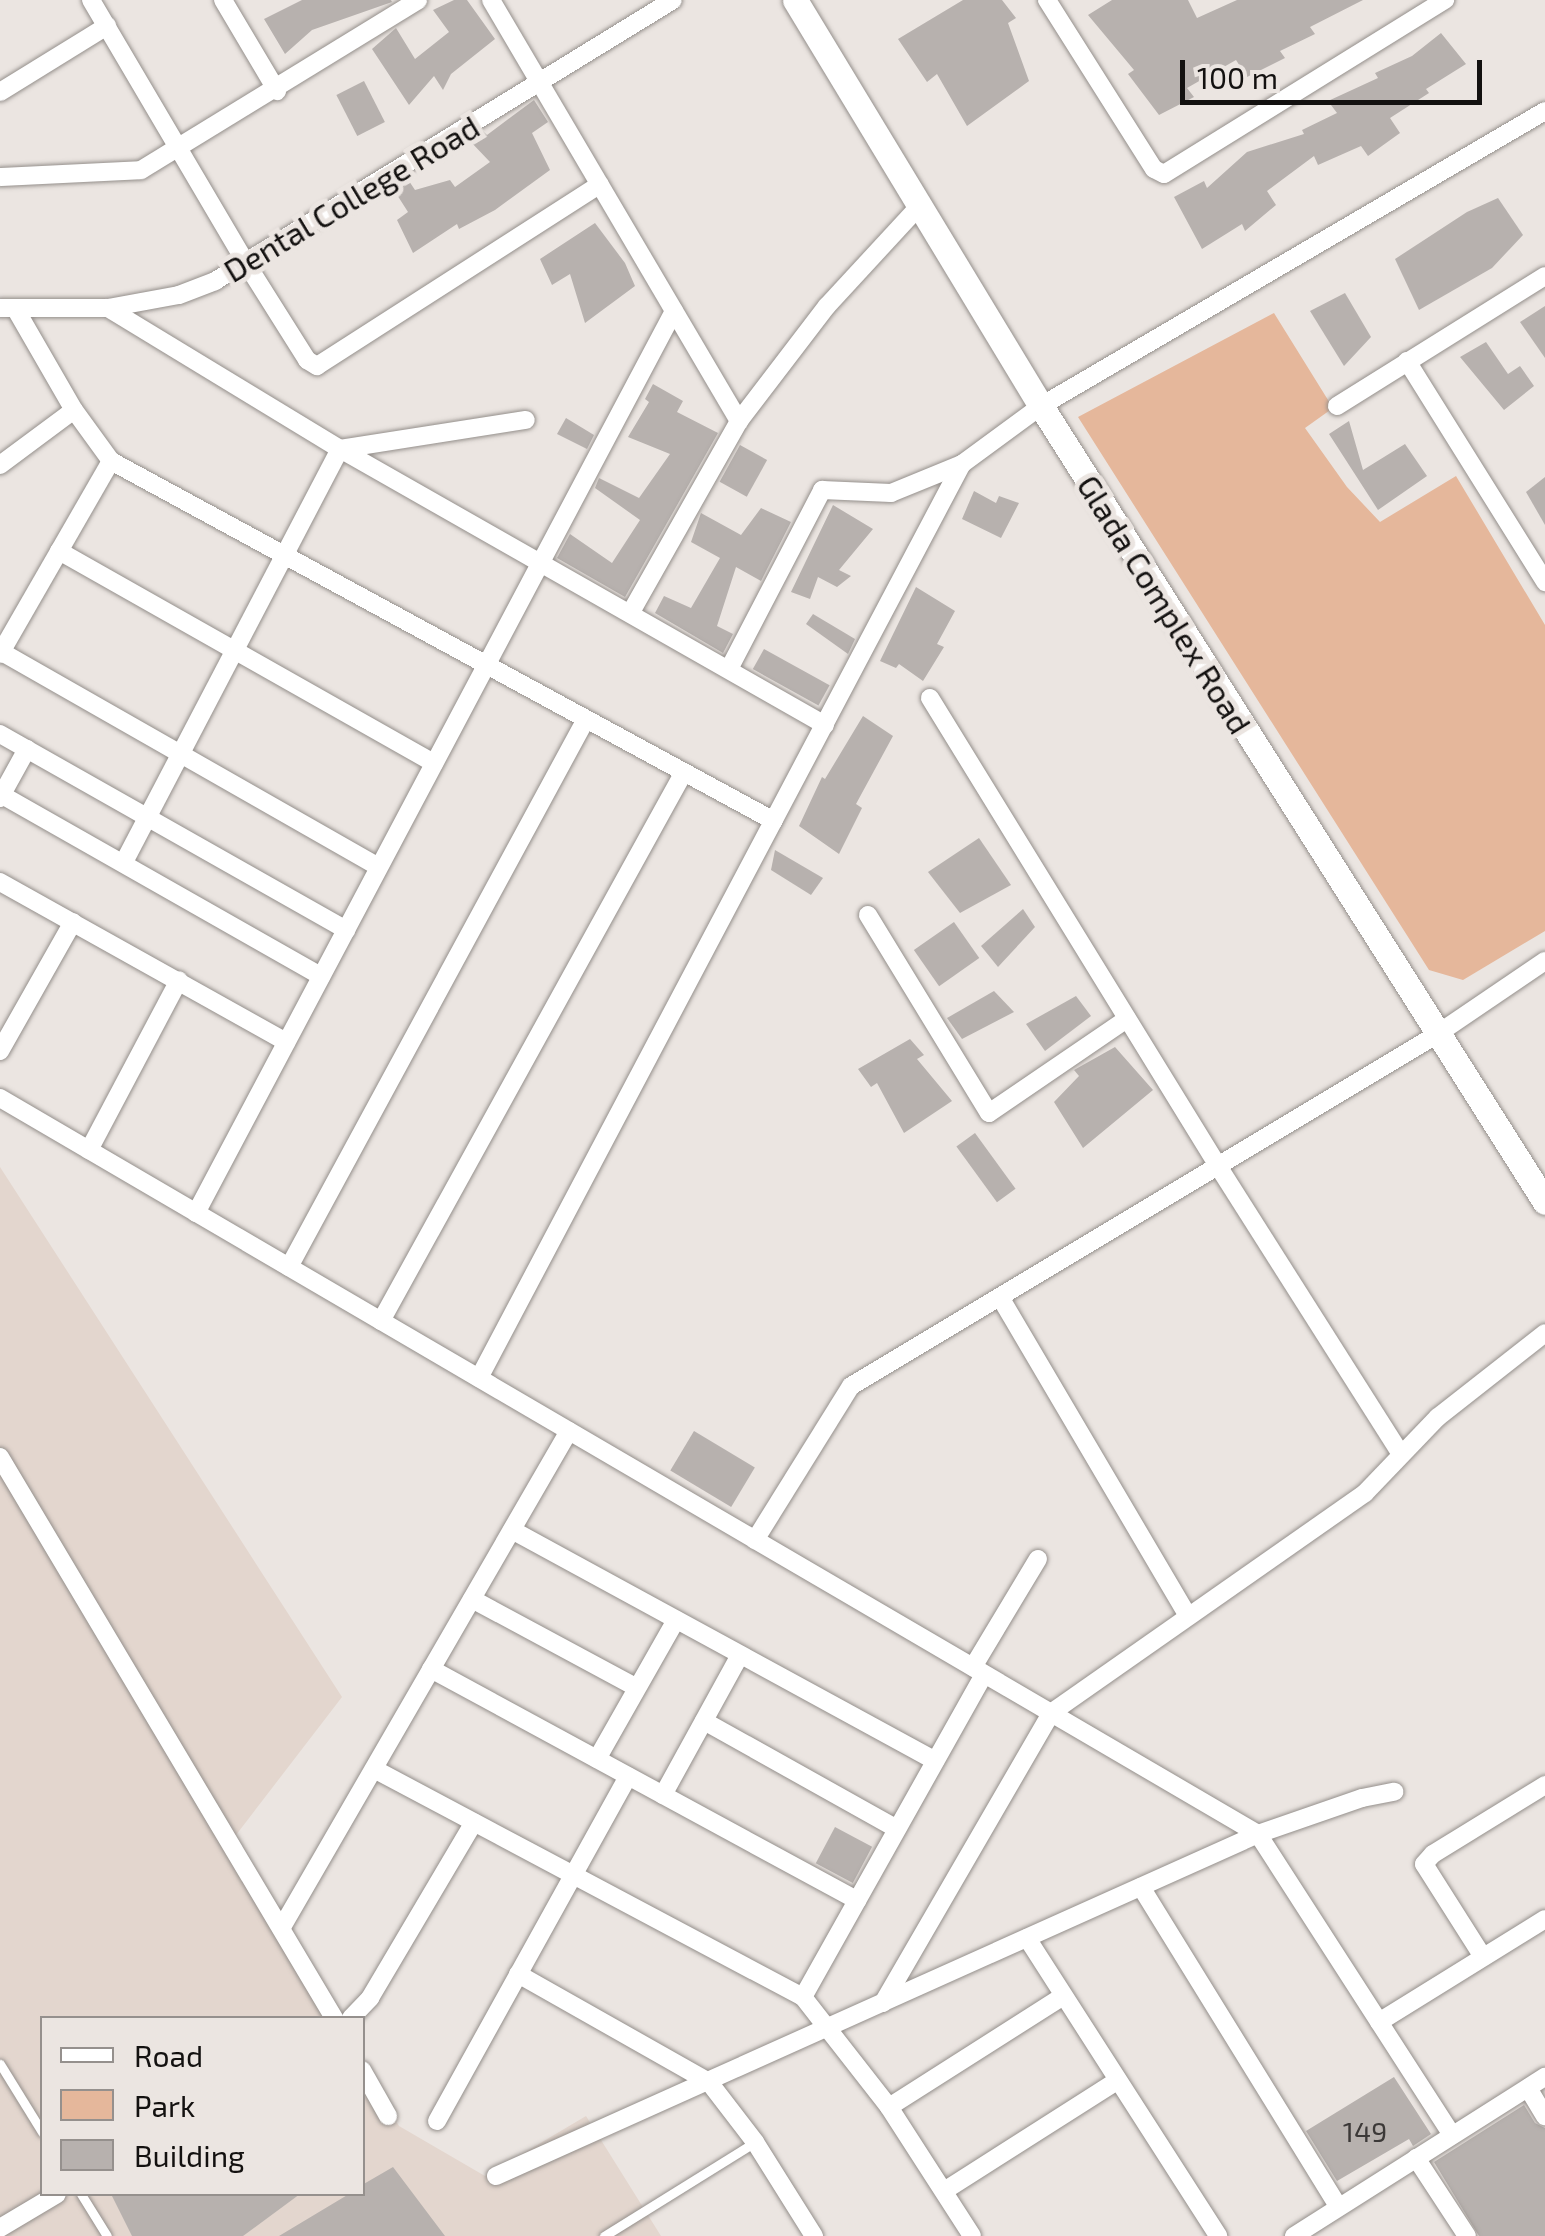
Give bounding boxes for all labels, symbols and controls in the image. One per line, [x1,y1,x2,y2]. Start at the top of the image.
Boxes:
scale bar [1185,40,1488,102]
text: 100 m [1197,59,1278,95]
street label: Dental College Road [216,106,486,290]
street label: Glada Complex Road [1070,468,1260,740]
legend [40,2016,365,2196]
text: Road [134,2037,203,2073]
text: Park [134,2087,195,2123]
house number: 149 [1343,2114,1387,2148]
text: Building [134,2137,245,2173]

